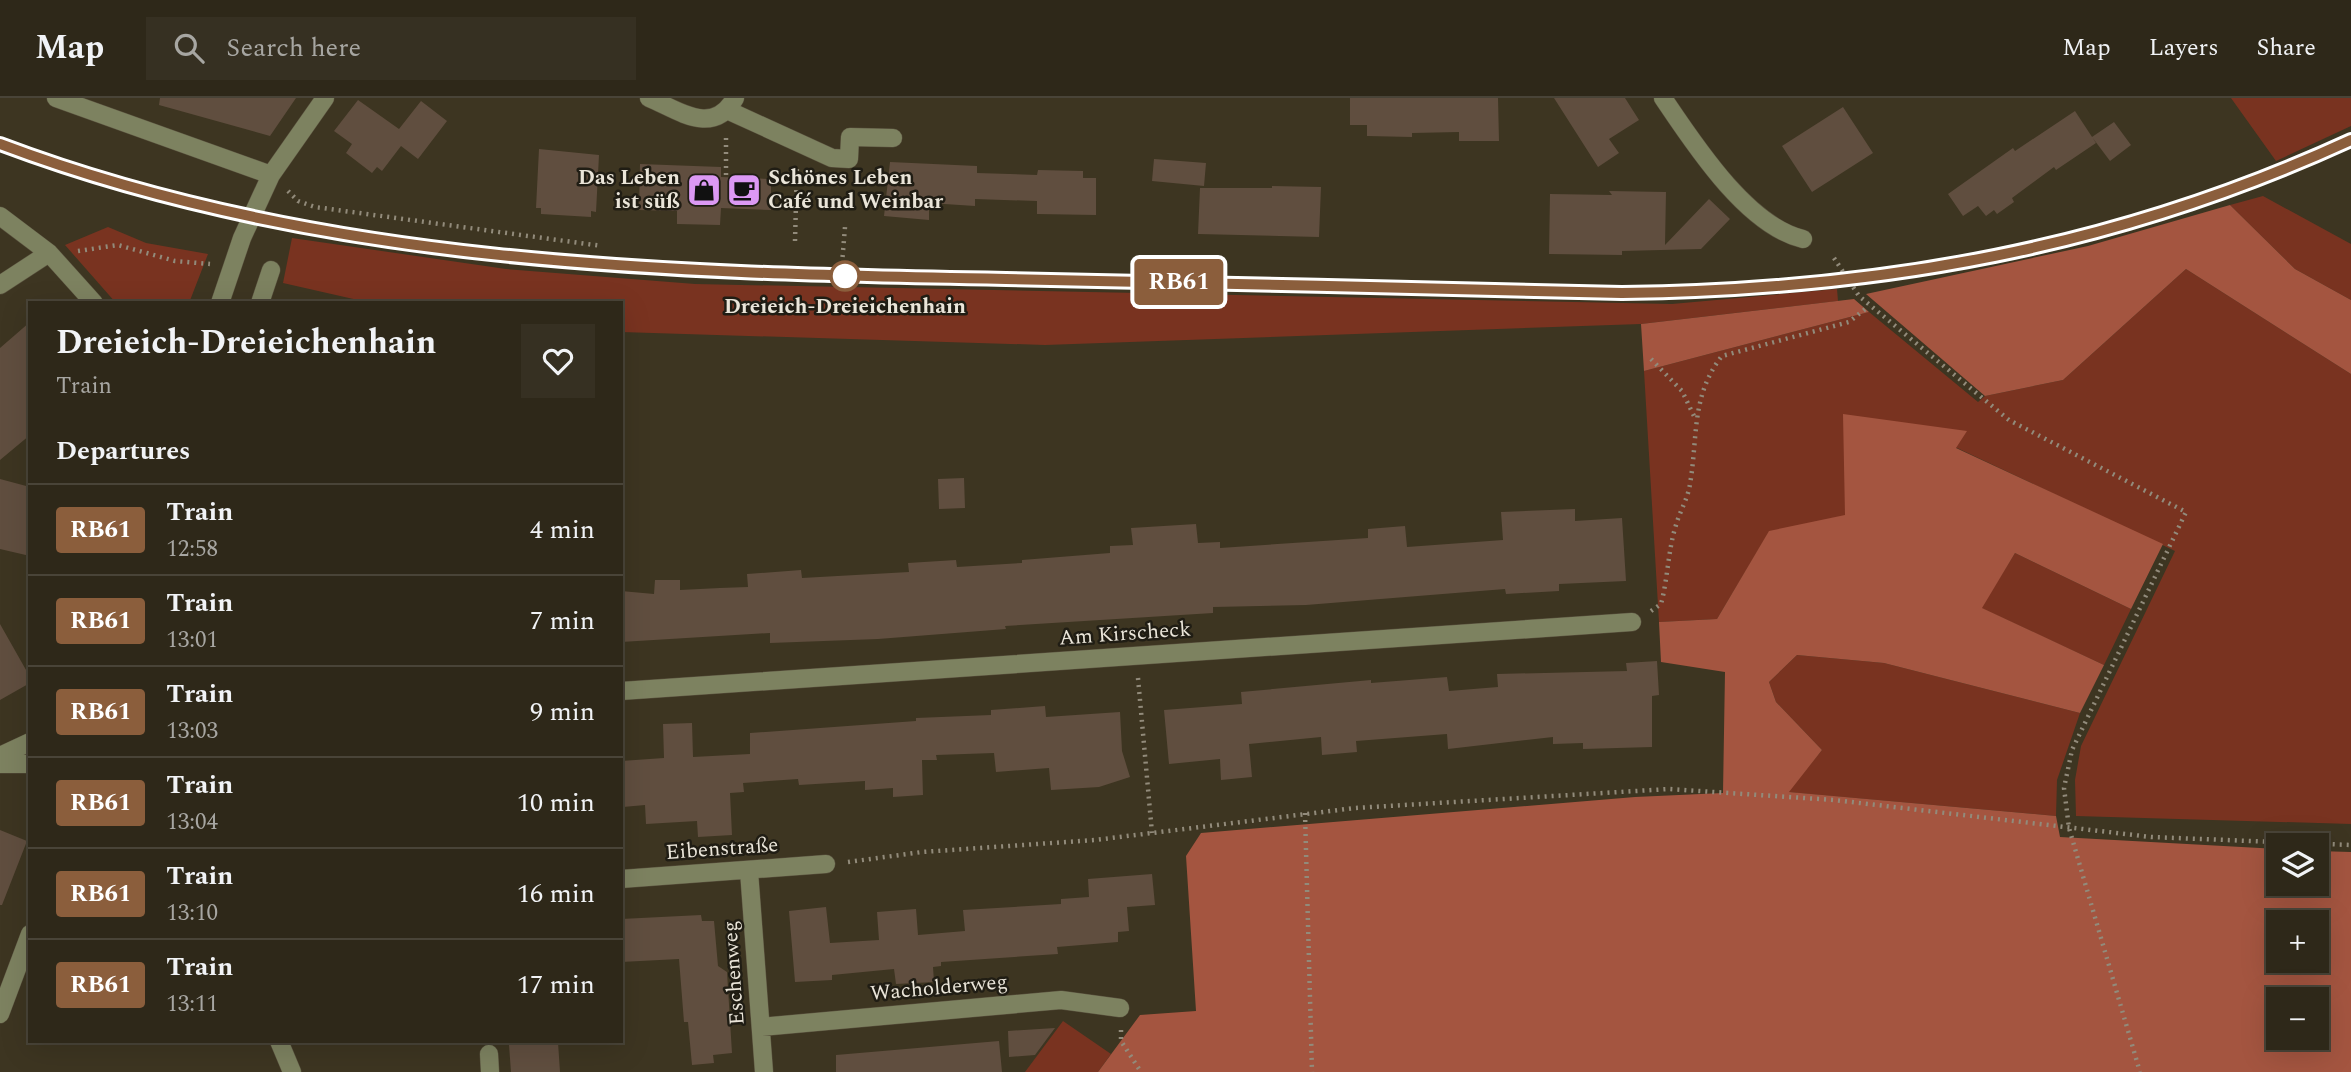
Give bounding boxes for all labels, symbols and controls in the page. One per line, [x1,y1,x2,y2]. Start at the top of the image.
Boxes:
search box [146,17,636,80]
text: Map [35,23,104,73]
text: Search here [226,28,361,68]
icon: search [170,29,208,67]
text: Map [2062,30,2111,66]
text: Layers [2149,30,2219,66]
text: Share [2257,30,2316,66]
place label: Das Leben ist süß [578,162,680,218]
place label: Schönes Leben Café und Weinbar [768,162,943,218]
shop icon: Das Leben ist süß [685,171,723,209]
cafe icon: Schönes Leben Café und Weinbar [725,171,763,209]
line badge: RB61 [1130,259,1228,305]
marker: Dreieich-Dreieichenhain [830,261,860,291]
text: RB61 [1148,264,1210,300]
place label: Dreieich-Dreieichenhain [724,291,966,323]
text: Dreieich-Dreieichenhain [56,318,436,368]
button: heart [521,324,595,398]
text: Train [56,369,112,404]
text: Departures [56,431,190,471]
text: Train [166,492,233,532]
text: 4 min [530,510,595,550]
text: RB61 [70,512,131,548]
text: 12:58 [166,532,218,567]
text: Train [166,583,233,623]
text: 7 min [530,601,595,641]
text: RB61 [70,603,131,639]
street label: Am Kirscheck [1058,613,1192,655]
text: 13:01 [166,623,218,658]
text: Train [166,674,233,714]
text: 9 min [530,692,595,732]
text: RB61 [70,694,131,730]
text: 13:03 [166,714,218,749]
text: Train [166,765,233,805]
text: 10 min [517,783,595,823]
text: RB61 [70,785,131,821]
text: 13:04 [166,805,218,840]
street label: Eibenstraße [665,829,779,869]
map controls [2266,833,2329,1050]
button: layers [2266,833,2329,896]
text: Train [166,856,233,896]
text: 16 min [517,874,595,914]
text: RB61 [70,876,131,912]
text: 13:10 [166,896,218,931]
button: + [2266,910,2329,973]
street label: Eschenweg [714,920,754,1026]
text: Train [166,947,233,987]
text: 17 min [517,965,595,1005]
street label: Wacholderweg [869,966,1009,1010]
text: RB61 [70,967,131,1003]
text: 13:11 [166,987,218,1022]
button: − [2266,987,2329,1050]

